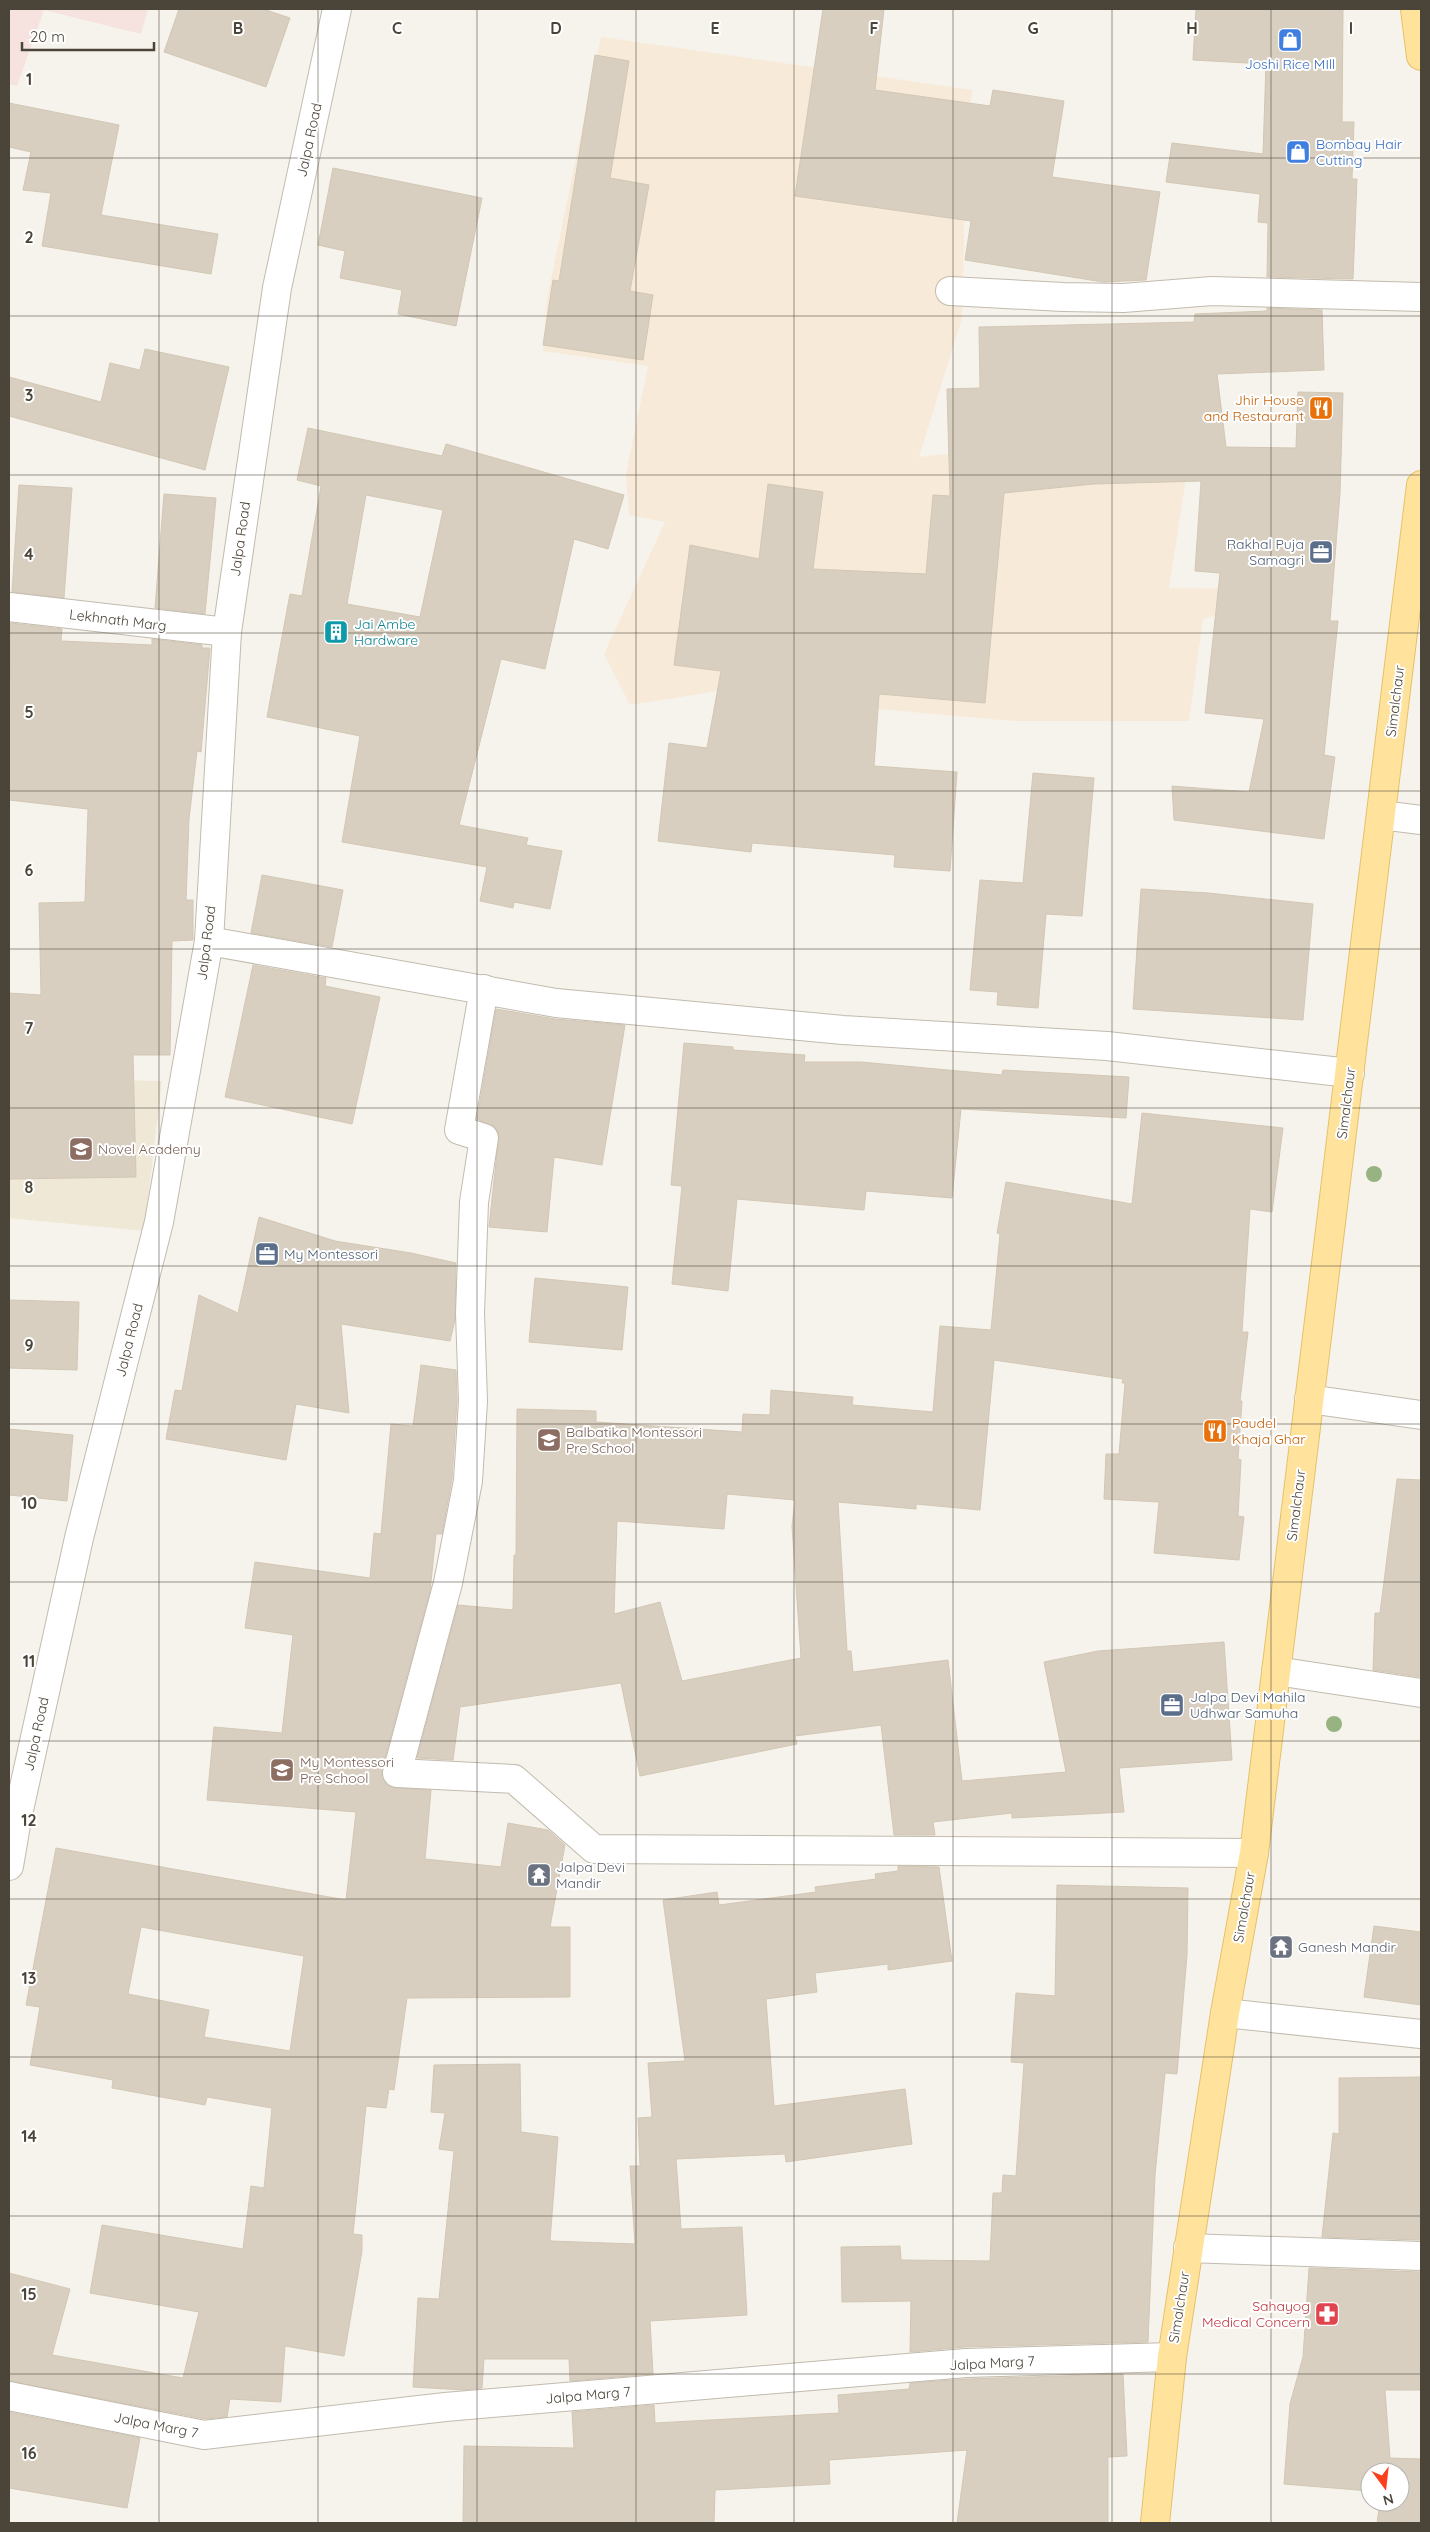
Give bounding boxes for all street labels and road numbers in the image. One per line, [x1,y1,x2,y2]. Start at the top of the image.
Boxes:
street label: Jalpa Road [292,101,326,179]
street label: Jalpa Road [226,500,254,578]
street label: Lekhnath Marg [68,605,168,635]
street label: Simalchaur [1382,664,1408,738]
street label: Jalpa Road [192,905,220,981]
street label: Simalchaur [1333,1066,1359,1140]
street label: Jalpa Road [111,1301,147,1379]
street label: Simalchaur [1283,1468,1309,1542]
street label: Jalpa Road [19,1695,53,1773]
street label: Simalchaur [1229,1869,1259,1944]
street label: Simalchaur [1164,2269,1194,2344]
street label: Jalpa Marg 7 [949,2352,1035,2374]
street label: Jalpa Marg 7 [545,2382,631,2408]
street label: Jalpa Marg 7 [112,2408,200,2442]

